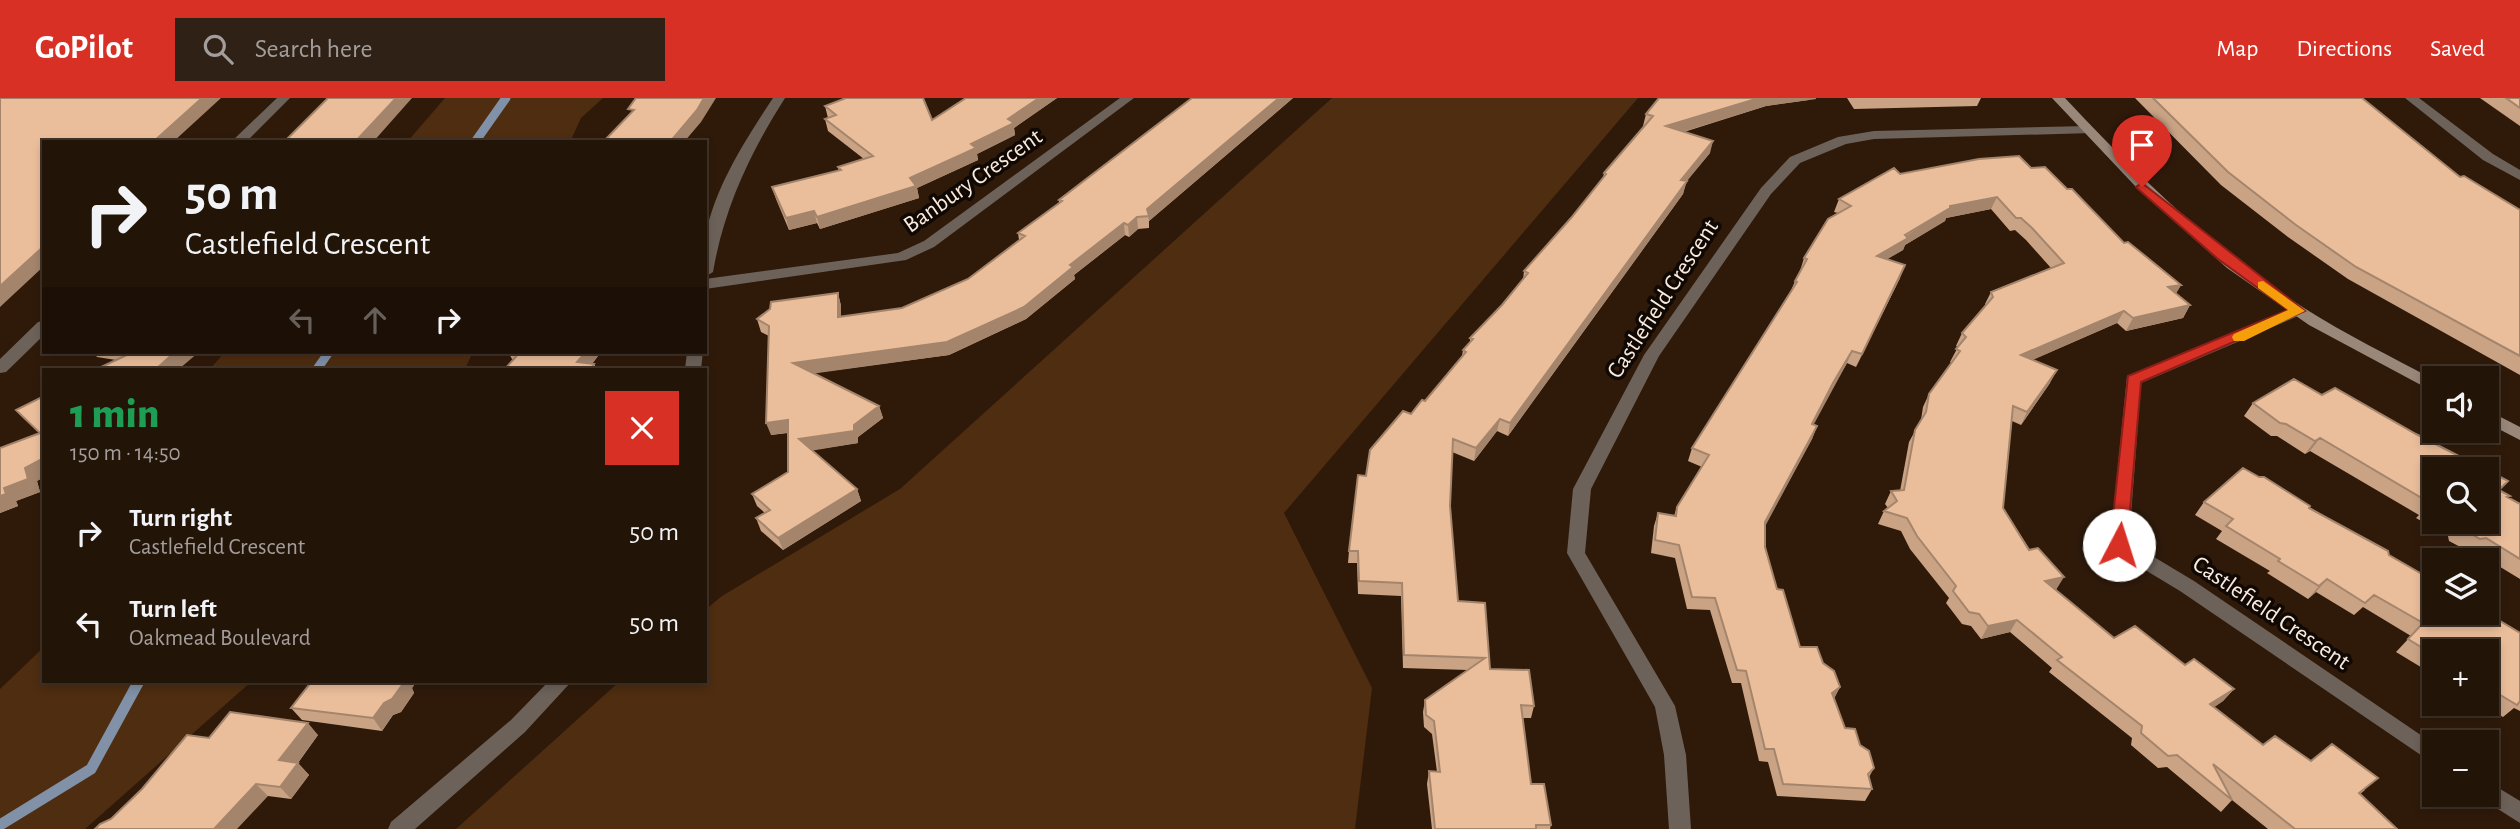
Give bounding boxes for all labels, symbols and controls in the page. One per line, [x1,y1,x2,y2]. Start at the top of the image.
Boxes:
search box [175,18,665,81]
icon: search [199,30,237,68]
text: GoPilot [35,32,133,65]
text: Search here [255,36,372,62]
text: Map [2216,37,2258,61]
text: Directions [2296,37,2392,61]
text: Saved [2430,37,2485,61]
pin [2112,115,2172,187]
street label: Banbury Crescent [899,124,1047,238]
icon: arrive [2123,126,2161,164]
icon: right [70,168,161,259]
text: 50 m [185,170,279,219]
street label: Castlefield Crescent [1603,215,1723,383]
text: Castlefield Crescent [185,228,430,260]
icon: left [283,301,321,339]
icon: ahead [356,301,394,339]
icon: right [429,301,467,339]
map controls [2422,366,2499,807]
button: sound [2422,366,2499,443]
button: close [605,391,679,465]
text: 1 min [70,393,159,435]
text: 150 m · 14:50 [70,442,181,465]
button: search [2422,457,2499,534]
text: Turn right [129,505,232,531]
position arrow [2082,508,2156,582]
icon: right [70,514,108,552]
text: 50 m [629,519,679,545]
text: Castlefield Crescent [129,536,305,559]
button: layers [2422,548,2499,625]
street label: Castlefield Crescent [2188,552,2354,675]
text: Turn left [129,596,217,622]
icon: left [70,605,108,643]
text: 50 m [629,610,679,636]
text: Oakmead Boulevard [129,627,311,650]
button: + [2422,639,2499,716]
button: − [2422,730,2499,807]

